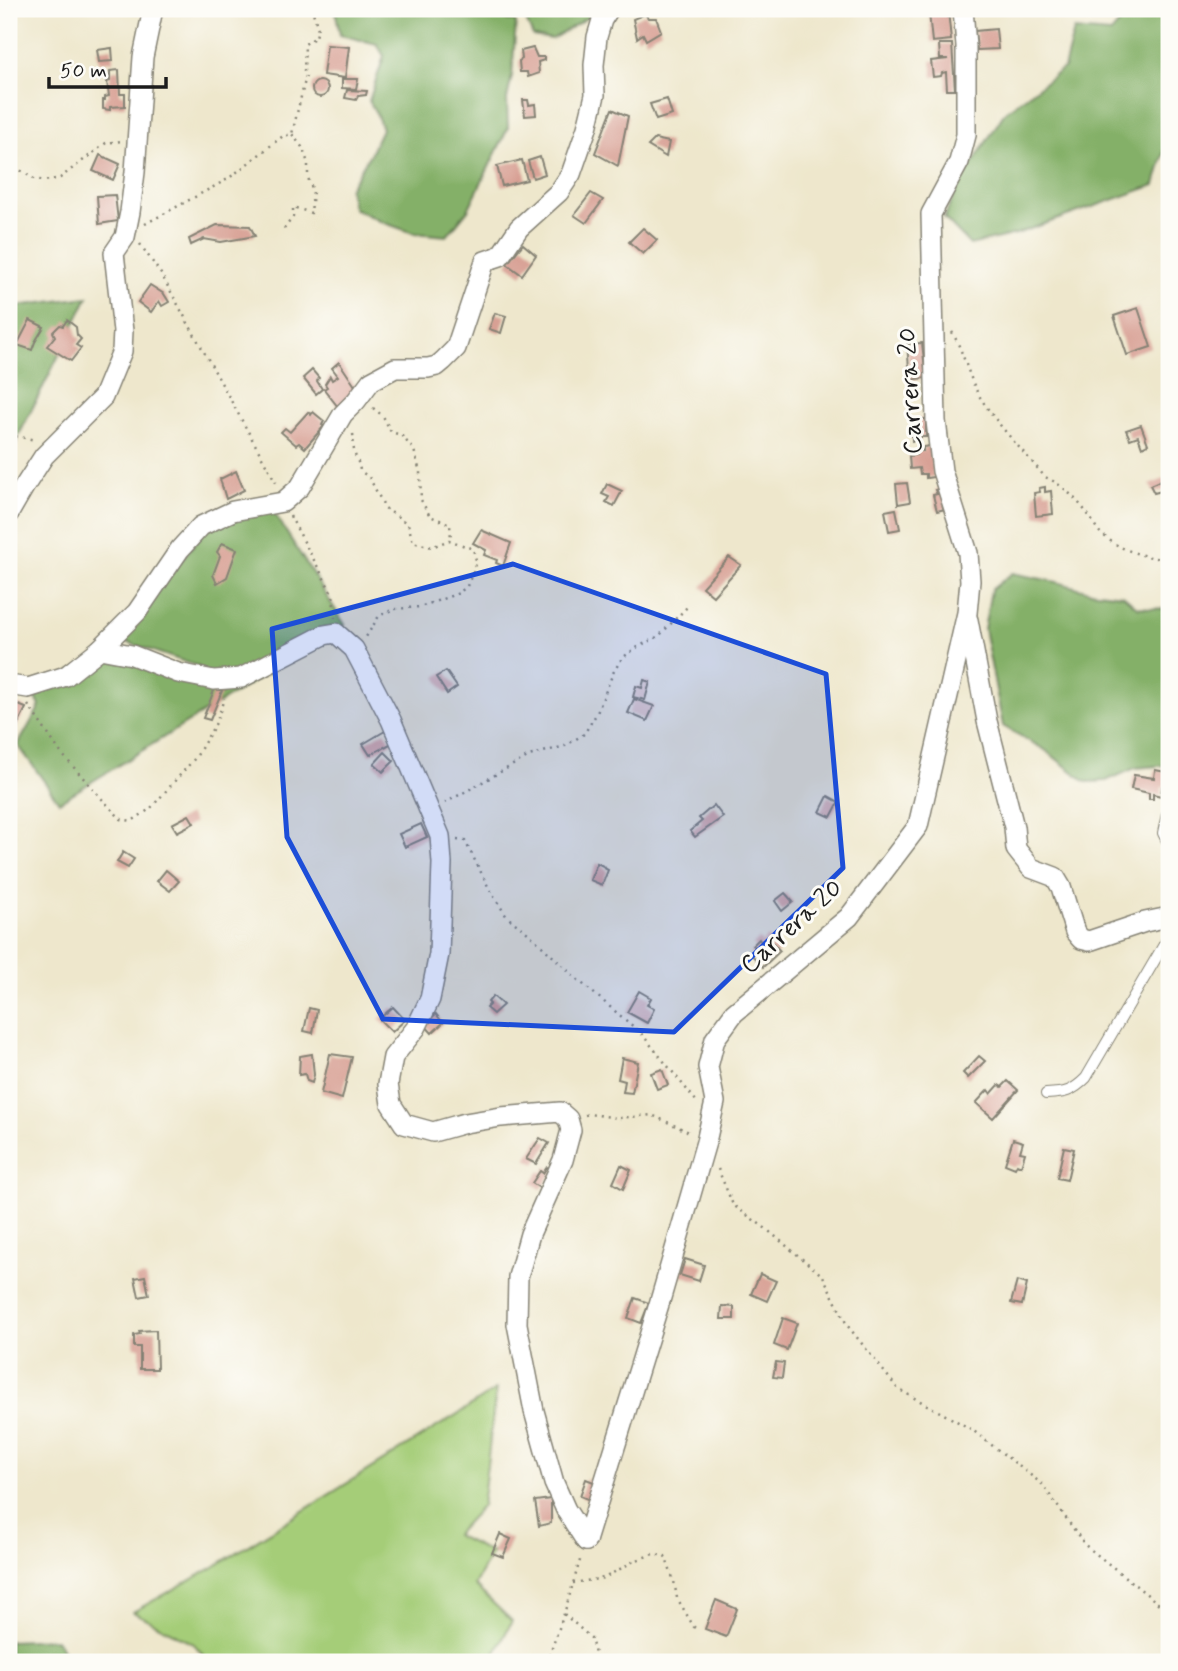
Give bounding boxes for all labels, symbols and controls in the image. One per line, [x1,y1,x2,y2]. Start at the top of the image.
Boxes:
scale bar [49,46,166,90]
text: 50 m [60,57,107,85]
street label: Carrera 20 [891,327,931,455]
street label: Carrera 20 [733,872,851,982]

